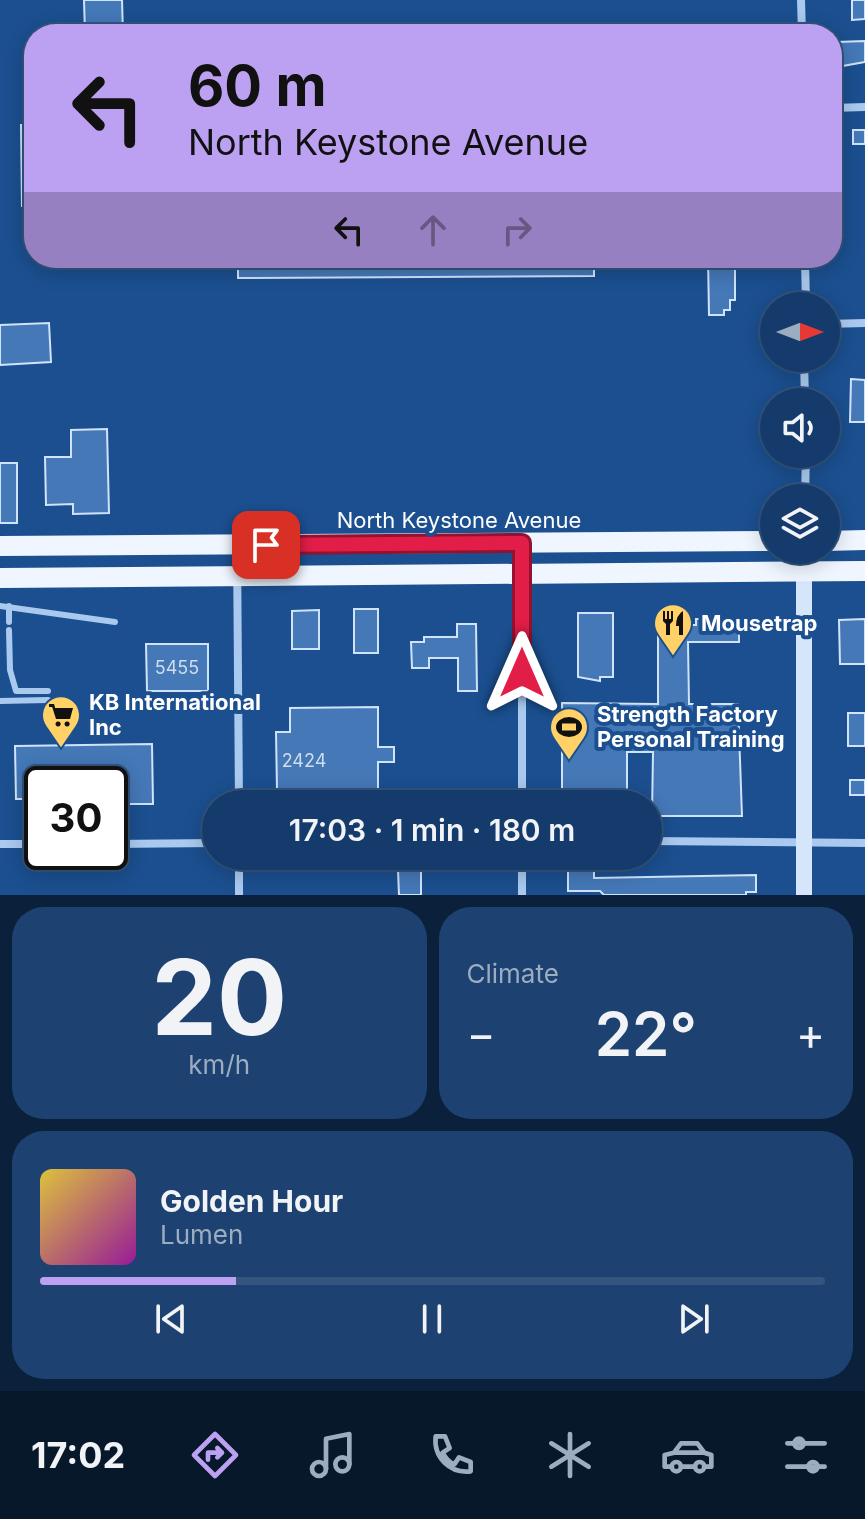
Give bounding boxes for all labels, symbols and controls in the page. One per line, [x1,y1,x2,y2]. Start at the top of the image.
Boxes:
text: 60 m [188,52,327,120]
icon: left [56,56,160,160]
text: North Keystone Avenue [188,120,588,164]
icon: left [327,208,371,252]
icon: ahead [411,208,455,252]
icon: right [495,208,539,252]
north arrow [760,292,840,372]
map controls [760,292,840,564]
button: sound [760,388,840,468]
button: layers [760,484,840,564]
street label: North Keystone Avenue [337,507,581,533]
pin [232,511,300,579]
icon: arrive [244,523,288,567]
restaurant icon: Mousetrap [652,602,694,657]
place label: Mousetrap [701,610,817,636]
position arrow [480,631,564,715]
house number: 5455 [155,657,199,678]
place label: KB International Inc [89,689,261,740]
supermarket icon: KB International Inc [40,694,82,749]
place label: Strength Factory Personal Training [597,701,785,752]
sports icon: Strength Factory Personal Training [548,706,590,761]
house number: 2424 [282,750,326,771]
speed limit sign: 30 [24,766,128,870]
text: 17:03 · 1 min · 180 m [289,812,575,848]
text: 20 [151,934,287,1060]
text: Climate [467,958,559,989]
text: 22° [595,998,697,1070]
text: − [467,1007,496,1061]
text: + [796,1007,825,1061]
text: km/h [188,1049,250,1080]
text: Golden Hour [160,1183,343,1219]
text: Lumen [160,1219,243,1250]
icon: previous [149,1297,193,1341]
icon: pause [410,1297,454,1341]
icon: next [672,1297,716,1341]
icon: directions [187,1427,243,1483]
icon: music [305,1427,361,1483]
icon: phone [424,1427,480,1483]
icon: climate [542,1427,598,1483]
icon: car [660,1427,716,1483]
icon: filters [778,1427,834,1483]
text: 17:02 [31,1433,125,1477]

